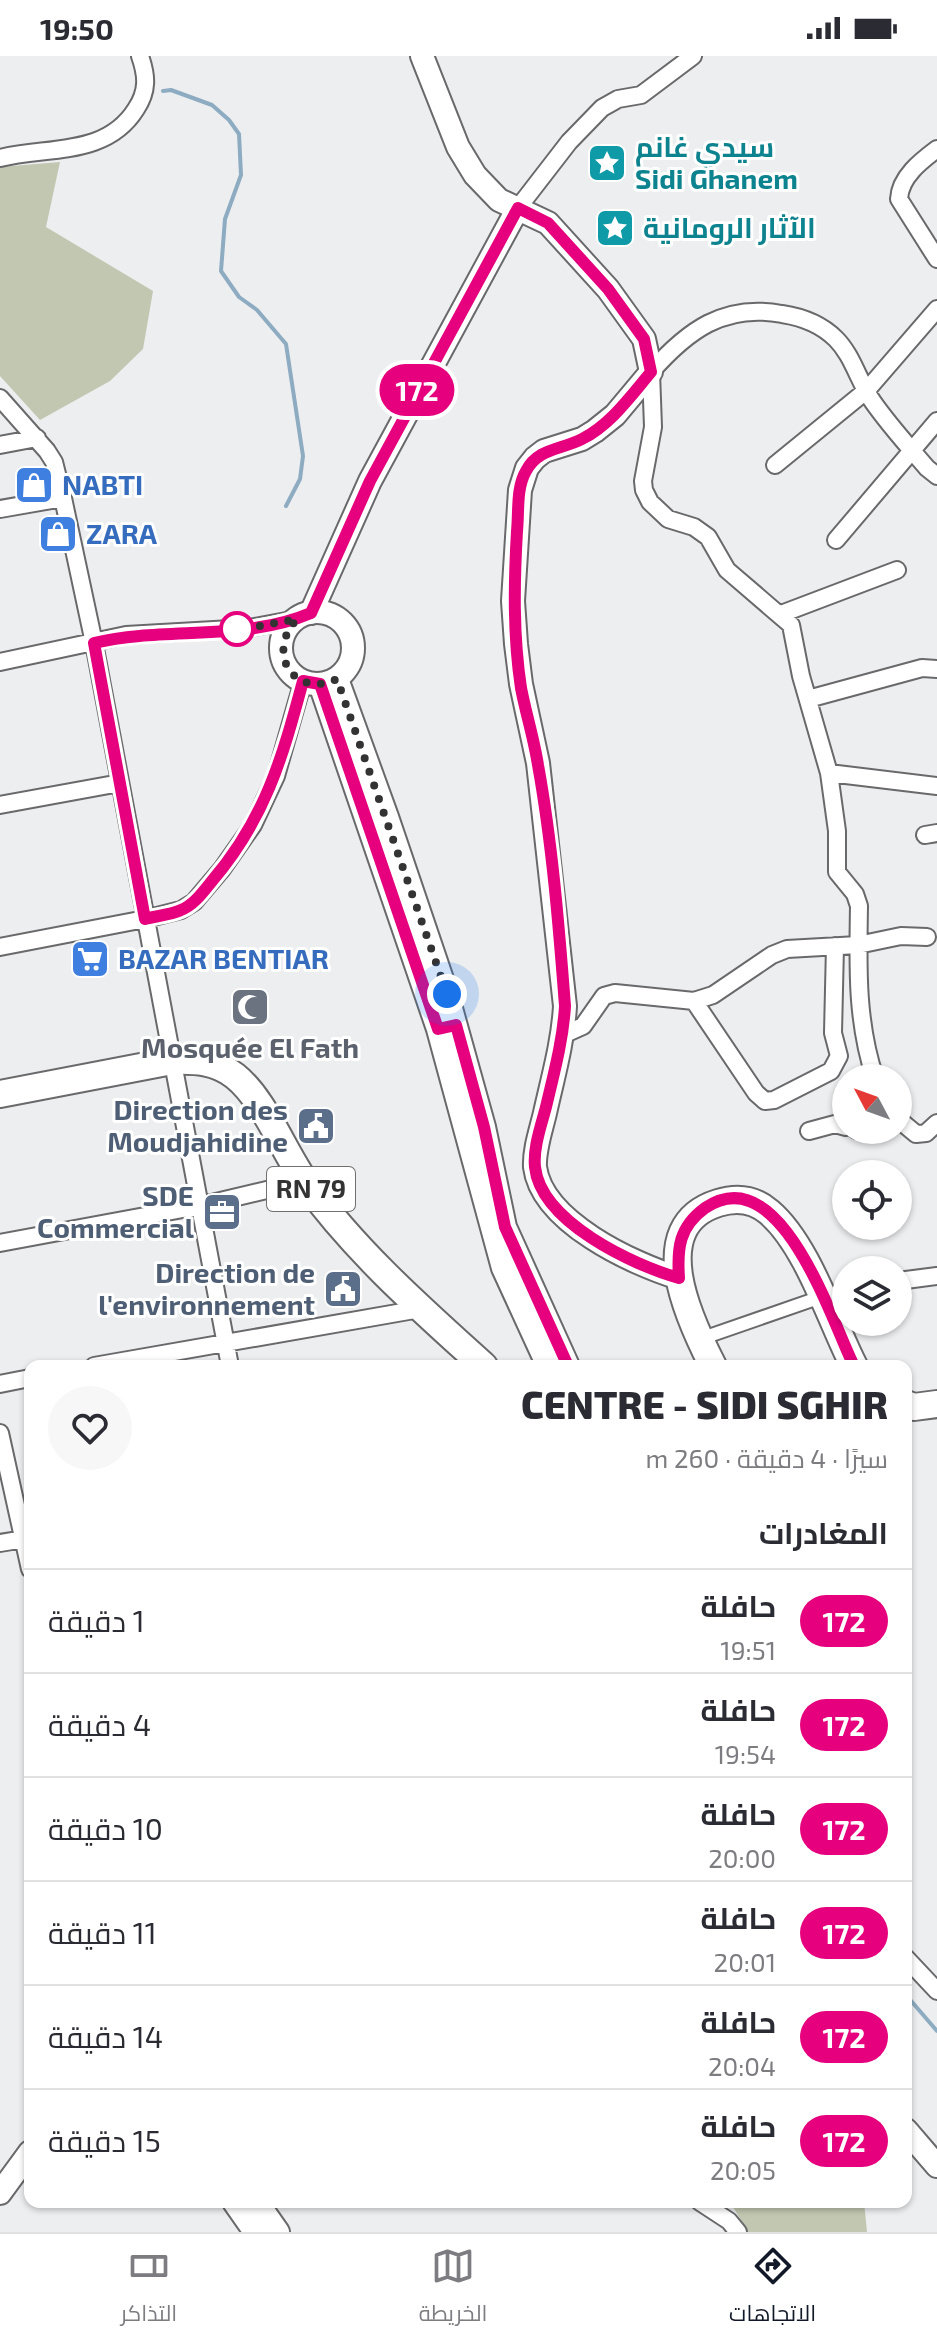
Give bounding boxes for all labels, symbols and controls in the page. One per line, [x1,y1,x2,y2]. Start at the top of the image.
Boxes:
text: 19:50 [40,10,114,46]
place label: سيدي غانم Sidi Ghanem [635,129,798,195]
place icon: سيدي غانم Sidi Ghanem [586,142,628,184]
place icon: الآثار الرومانية [594,207,636,249]
place label: الآثار الرومانية [643,210,816,245]
line badge: 172 [371,364,463,416]
text: 172 [395,373,439,407]
shop icon: NABTI [13,464,55,506]
place label: NABTI [62,467,143,501]
shop icon: ZARA [37,513,79,555]
place label: ZARA [86,516,158,550]
unlabelled marker [220,612,254,646]
supermarket icon: BAZAR BENTIAR [69,938,111,980]
place label: BAZAR BENTIAR [118,941,329,975]
your location [427,974,467,1014]
mosque icon: Mosquée El Fath [229,986,271,1028]
place label: Mosquée El Fath [141,1030,359,1064]
north arrow [832,1064,912,1144]
map controls [832,1064,912,1336]
place label: Direction des Moudjahidine [107,1092,288,1158]
public building icon: Direction des Moudjahidine [295,1105,337,1147]
button: locate [832,1160,912,1240]
road number: RN 79 [267,1167,355,1211]
place label: SDE Commercial [37,1178,195,1244]
office icon: SDE Commercial [201,1191,243,1233]
place label: Direction de l'environnement [98,1255,315,1321]
button: layers [832,1256,912,1336]
public building icon: Direction de l'environnement [322,1268,364,1310]
text: CENTRE - SIDI SGHIR [521,1381,888,1427]
button: heart [48,1386,132,1470]
text: سيرًا · 4 دقيقة · 260 m [645,1442,888,1473]
text: المغادرات [759,1514,888,1550]
text: حافلة [701,1587,776,1623]
text: 1 دقيقة [48,1602,145,1638]
text: 172 [822,1604,866,1638]
text: 19:51 [720,1634,776,1665]
text: حافلة [701,1691,776,1727]
text: 4 دقيقة [48,1706,151,1742]
text: 172 [822,1708,866,1742]
text: 19:54 [715,1738,776,1769]
text: حافلة [701,1795,776,1831]
text: 10 دقيقة [48,1810,163,1846]
text: 172 [822,1812,866,1846]
text: 20:00 [708,1842,776,1873]
text: حافلة [701,1899,776,1935]
text: 11 دقيقة [48,1914,157,1950]
text: 172 [822,1916,866,1950]
text: 20:01 [714,1946,776,1977]
text: حافلة [701,2003,776,2039]
text: 14 دقيقة [48,2018,163,2054]
text: 172 [822,2020,866,2054]
text: 20:04 [708,2050,776,2081]
text: حافلة [701,2107,776,2143]
text: 15 دقيقة [48,2122,161,2158]
text: 172 [822,2124,866,2158]
text: 20:05 [710,2154,776,2185]
tab: التذاكر [121,2244,177,2334]
tab: الخريطة [419,2244,488,2334]
tab: الاتجاهات [729,2244,816,2334]

